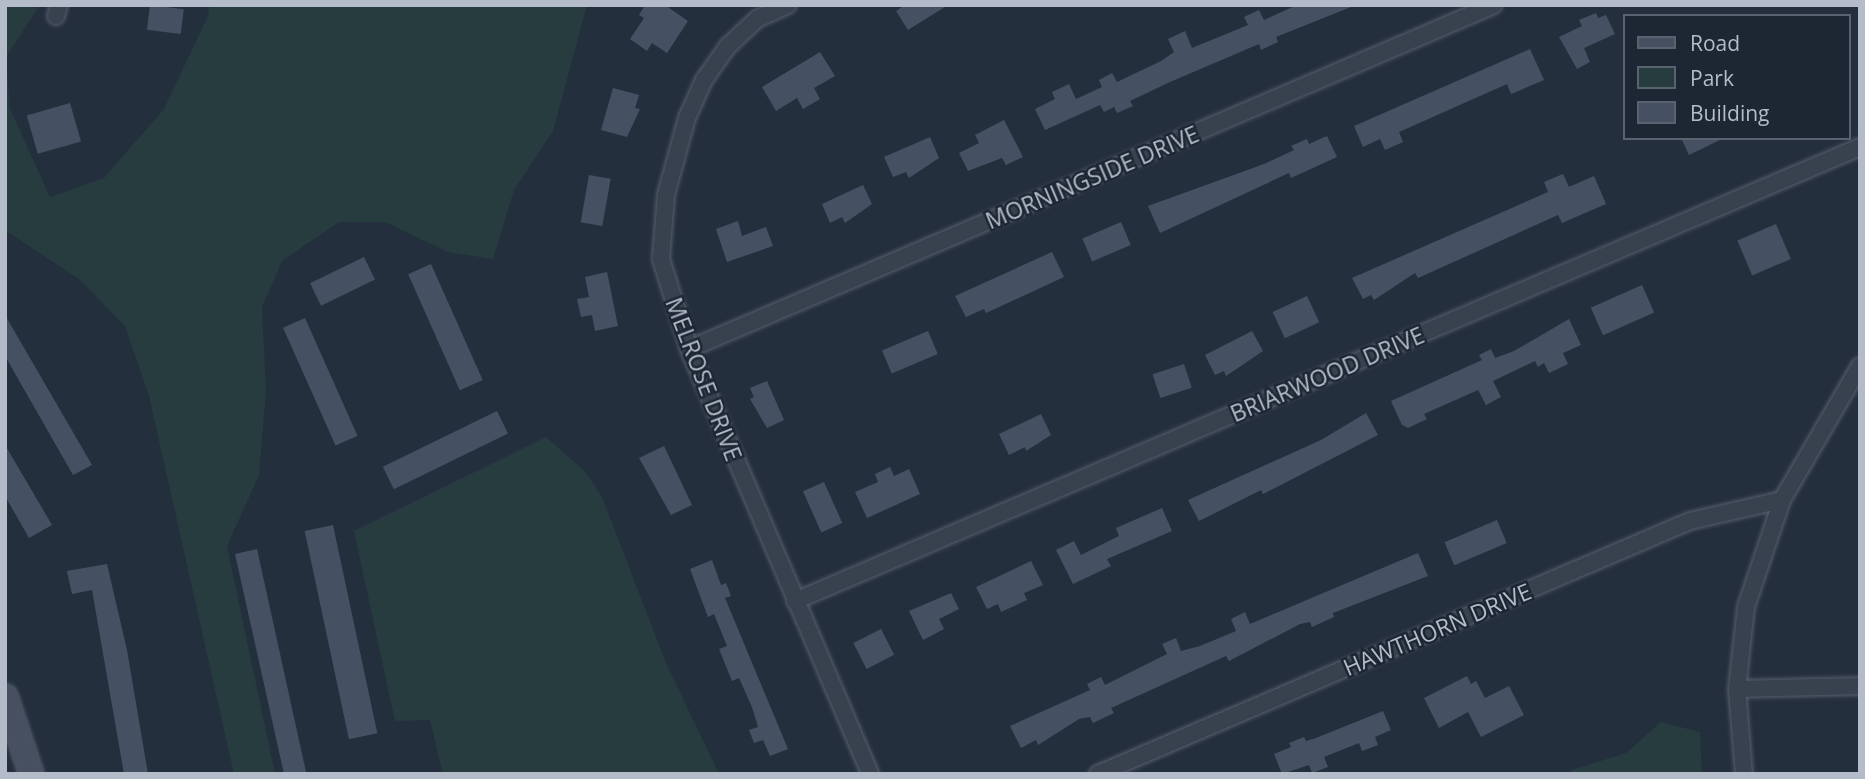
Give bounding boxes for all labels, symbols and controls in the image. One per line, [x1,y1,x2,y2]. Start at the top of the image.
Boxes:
legend [1624,14,1851,140]
text: Road [1690,29,1740,57]
text: Park [1690,64,1734,92]
text: Building [1690,99,1769,127]
street label: MORNINGSIDE DRIVE [981,120,1203,234]
street label: MELROSE DRIVE [660,293,748,465]
street label: BRIARWOOD DRIVE [1226,321,1428,427]
street label: HAWTHORN DRIVE [1339,577,1535,681]

